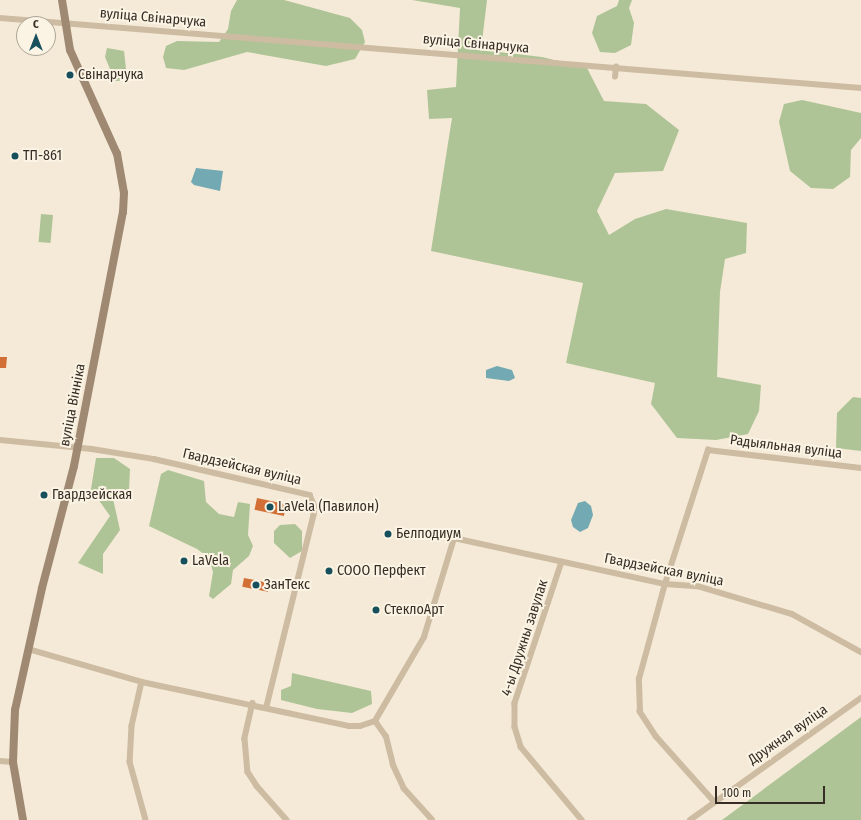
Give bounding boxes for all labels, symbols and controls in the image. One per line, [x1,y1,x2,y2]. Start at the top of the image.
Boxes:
street label: вуліца Свінарчука [99,5,207,31]
north arrow [16,16,56,56]
text: С [33,18,39,31]
street label: вуліца Свінарчука [422,31,530,57]
place label: Свінарчука [78,67,144,83]
marker: Свінарчука [65,70,75,80]
place label: ТП-861 [23,148,62,164]
marker: ТП-861 [10,151,20,161]
street label: вуліца Вінніка [57,362,89,448]
street label: Радыяльная вуліца [729,432,843,462]
street label: Гвардзейская вуліца [181,445,303,489]
place label: Гвардзейская [52,487,132,503]
marker: Гвардзейская [39,490,49,500]
place label: LaVela (Павилон) [278,499,379,515]
marker: LaVela (Павилон) [265,502,275,512]
place label: Белподиум [396,526,461,542]
marker: Белподиум [383,529,393,539]
street label: Гвардзейская вуліца [603,550,725,590]
place label: LaVela [192,553,229,569]
marker: LaVela [179,556,189,566]
place label: СООО Перфект [337,563,426,579]
marker: СООО Перфект [324,566,334,576]
place label: ЗанТекс [264,577,310,593]
street label: 4-ы Дружны завулак [498,578,552,698]
marker: ЗанТекс [251,580,261,590]
place label: СтеклоАрт [384,602,444,618]
marker: СтеклоАрт [371,605,381,615]
street label: Дружная вуліца [745,701,831,769]
scale bar [717,778,827,804]
text: 100 m [722,786,751,800]

